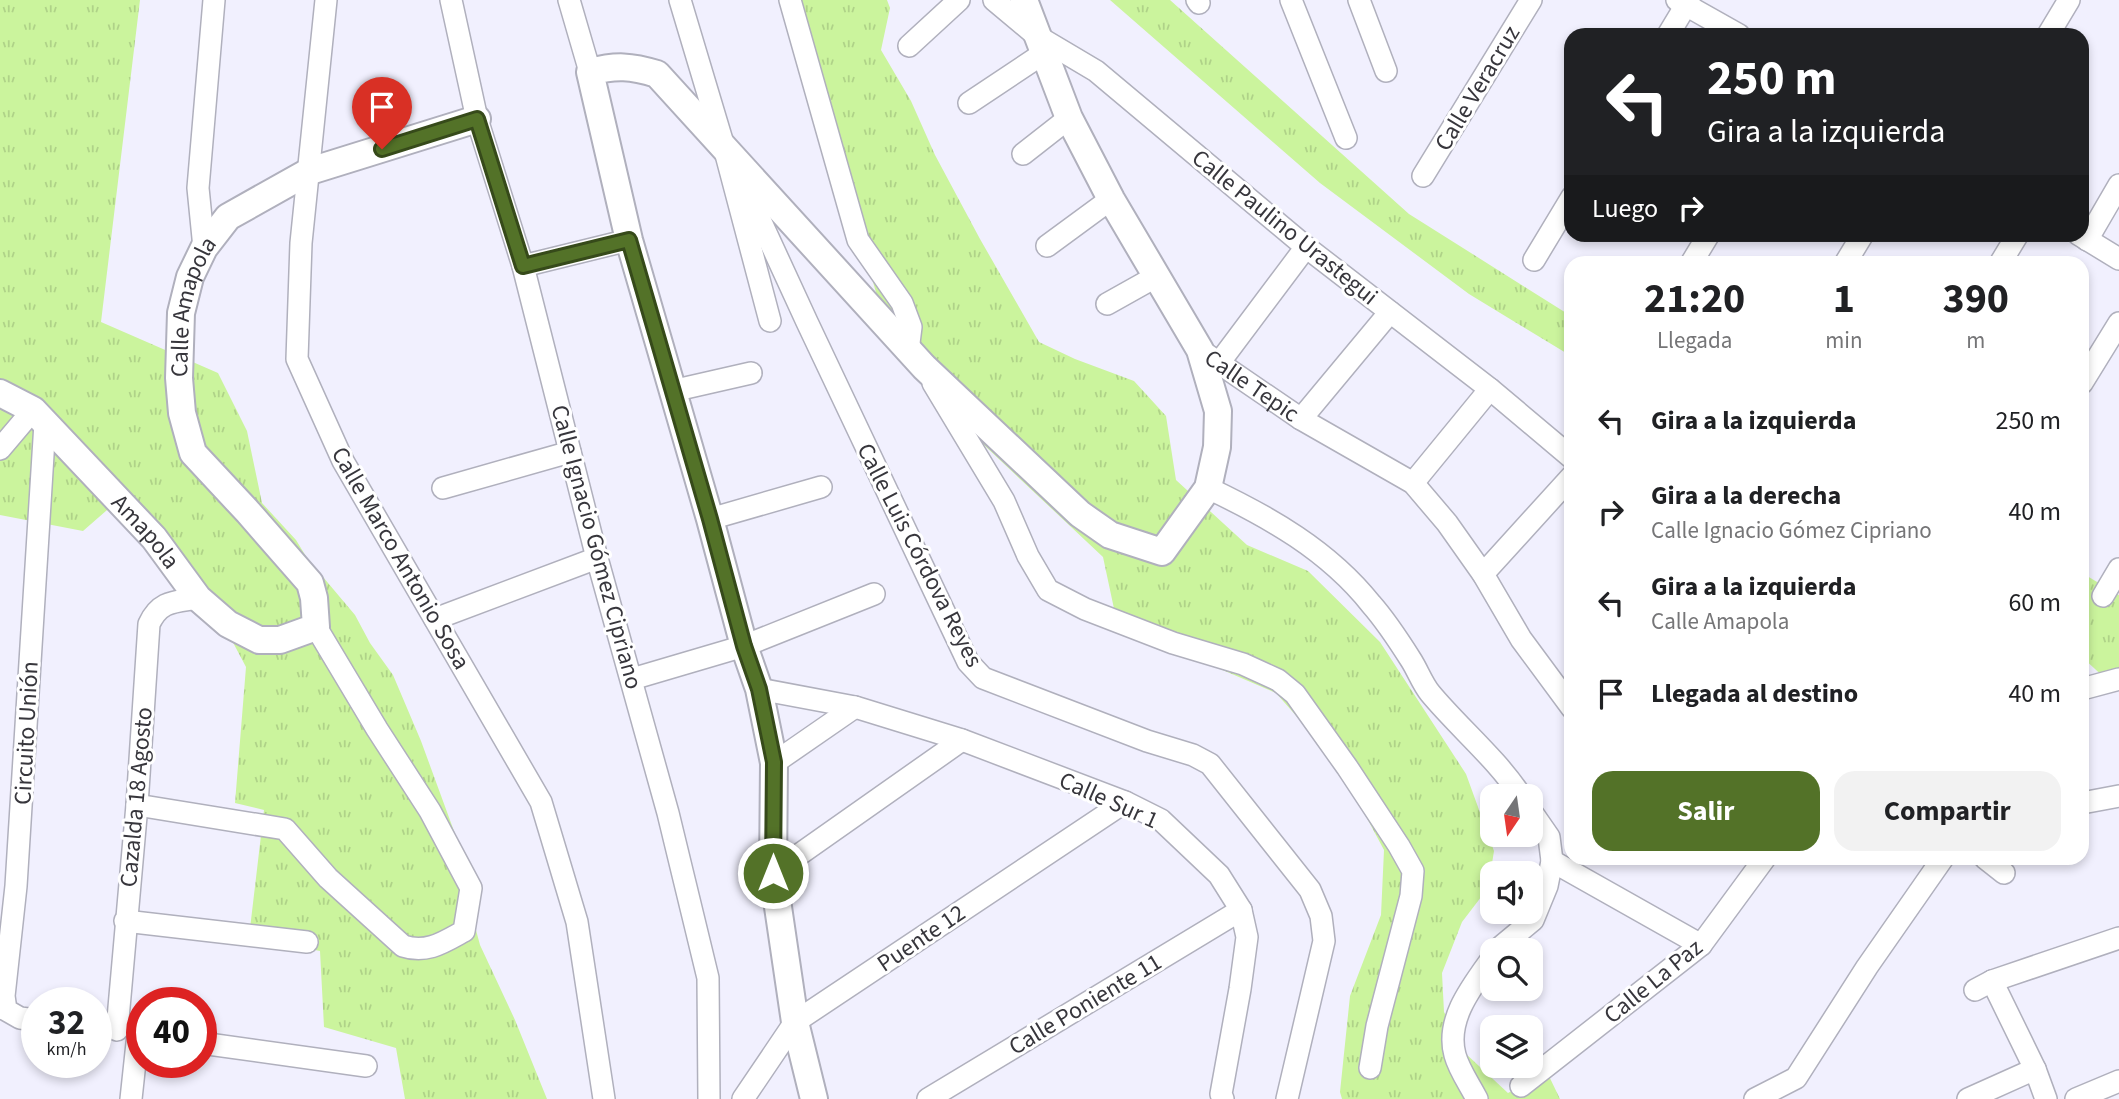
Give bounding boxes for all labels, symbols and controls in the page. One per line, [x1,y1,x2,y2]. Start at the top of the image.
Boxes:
street label: Calle Veracruz [1426,19,1529,158]
text: 250 m [1707,44,1836,114]
icon: left [1592,56,1683,147]
pin [352,77,412,149]
icon: arrive [363,88,401,126]
text: Gira a la izquierda [1707,109,1945,155]
street label: Calle Paulino Urastegui [1184,141,1385,314]
icon: right [1672,189,1710,227]
text: Luego [1592,190,1658,227]
street label: Calle Amapola [162,229,225,377]
text: 21:20 [1644,269,1745,329]
text: 1 [1833,269,1855,329]
text: 390 [1942,269,2009,329]
text: Llegada [1657,324,1732,357]
text: min [1825,324,1863,357]
text: m [1966,324,1985,357]
street label: Calle Tepic [1197,341,1306,431]
street label: Calle Ignacio Gómez Cipriano [542,401,651,693]
icon: left [1592,402,1630,440]
text: Gira a la izquierda [1651,402,1856,439]
text: 250 m [1995,402,2061,439]
street label: Calle Luis Córdova Reyes [848,437,991,673]
street label: Calle Marco Antonio Sosa [322,440,479,676]
text: Gira a la derecha [1651,477,1841,514]
street label: Amapola [103,486,188,577]
icon: right [1592,493,1630,531]
text: 40 m [2008,493,2061,530]
text: Calle Ignacio Gómez Cipriano [1651,514,1932,547]
text: Gira a la izquierda [1651,568,1856,605]
icon: left [1592,584,1630,622]
text: 60 m [2008,584,2061,621]
text: Calle Amapola [1651,605,1789,638]
street label: Circuito Unión [5,660,48,806]
icon: arrive [1592,675,1630,713]
text: Llegada al destino [1651,675,1858,712]
text: 40 m [2008,675,2061,712]
street label: Cazalda 18 Agosto [111,706,162,889]
street label: Calle Sur 1 [1053,763,1164,838]
button: Salir [1592,771,1820,851]
button: Compartir [1834,771,2061,851]
north arrow [1480,784,1544,847]
map controls [1480,784,1543,1078]
position arrow [736,836,810,910]
button: sound [1480,861,1543,924]
street label: Puente 12 [870,896,973,981]
street label: Calle La Paz [1596,931,1710,1032]
button: search [1480,938,1543,1001]
street label: Calle Poniente 11 [1002,945,1168,1064]
speed limit sign: 40 [126,987,217,1078]
text: 32 [48,998,85,1048]
button: layers [1480,1015,1543,1078]
text: km/h [47,1037,86,1062]

